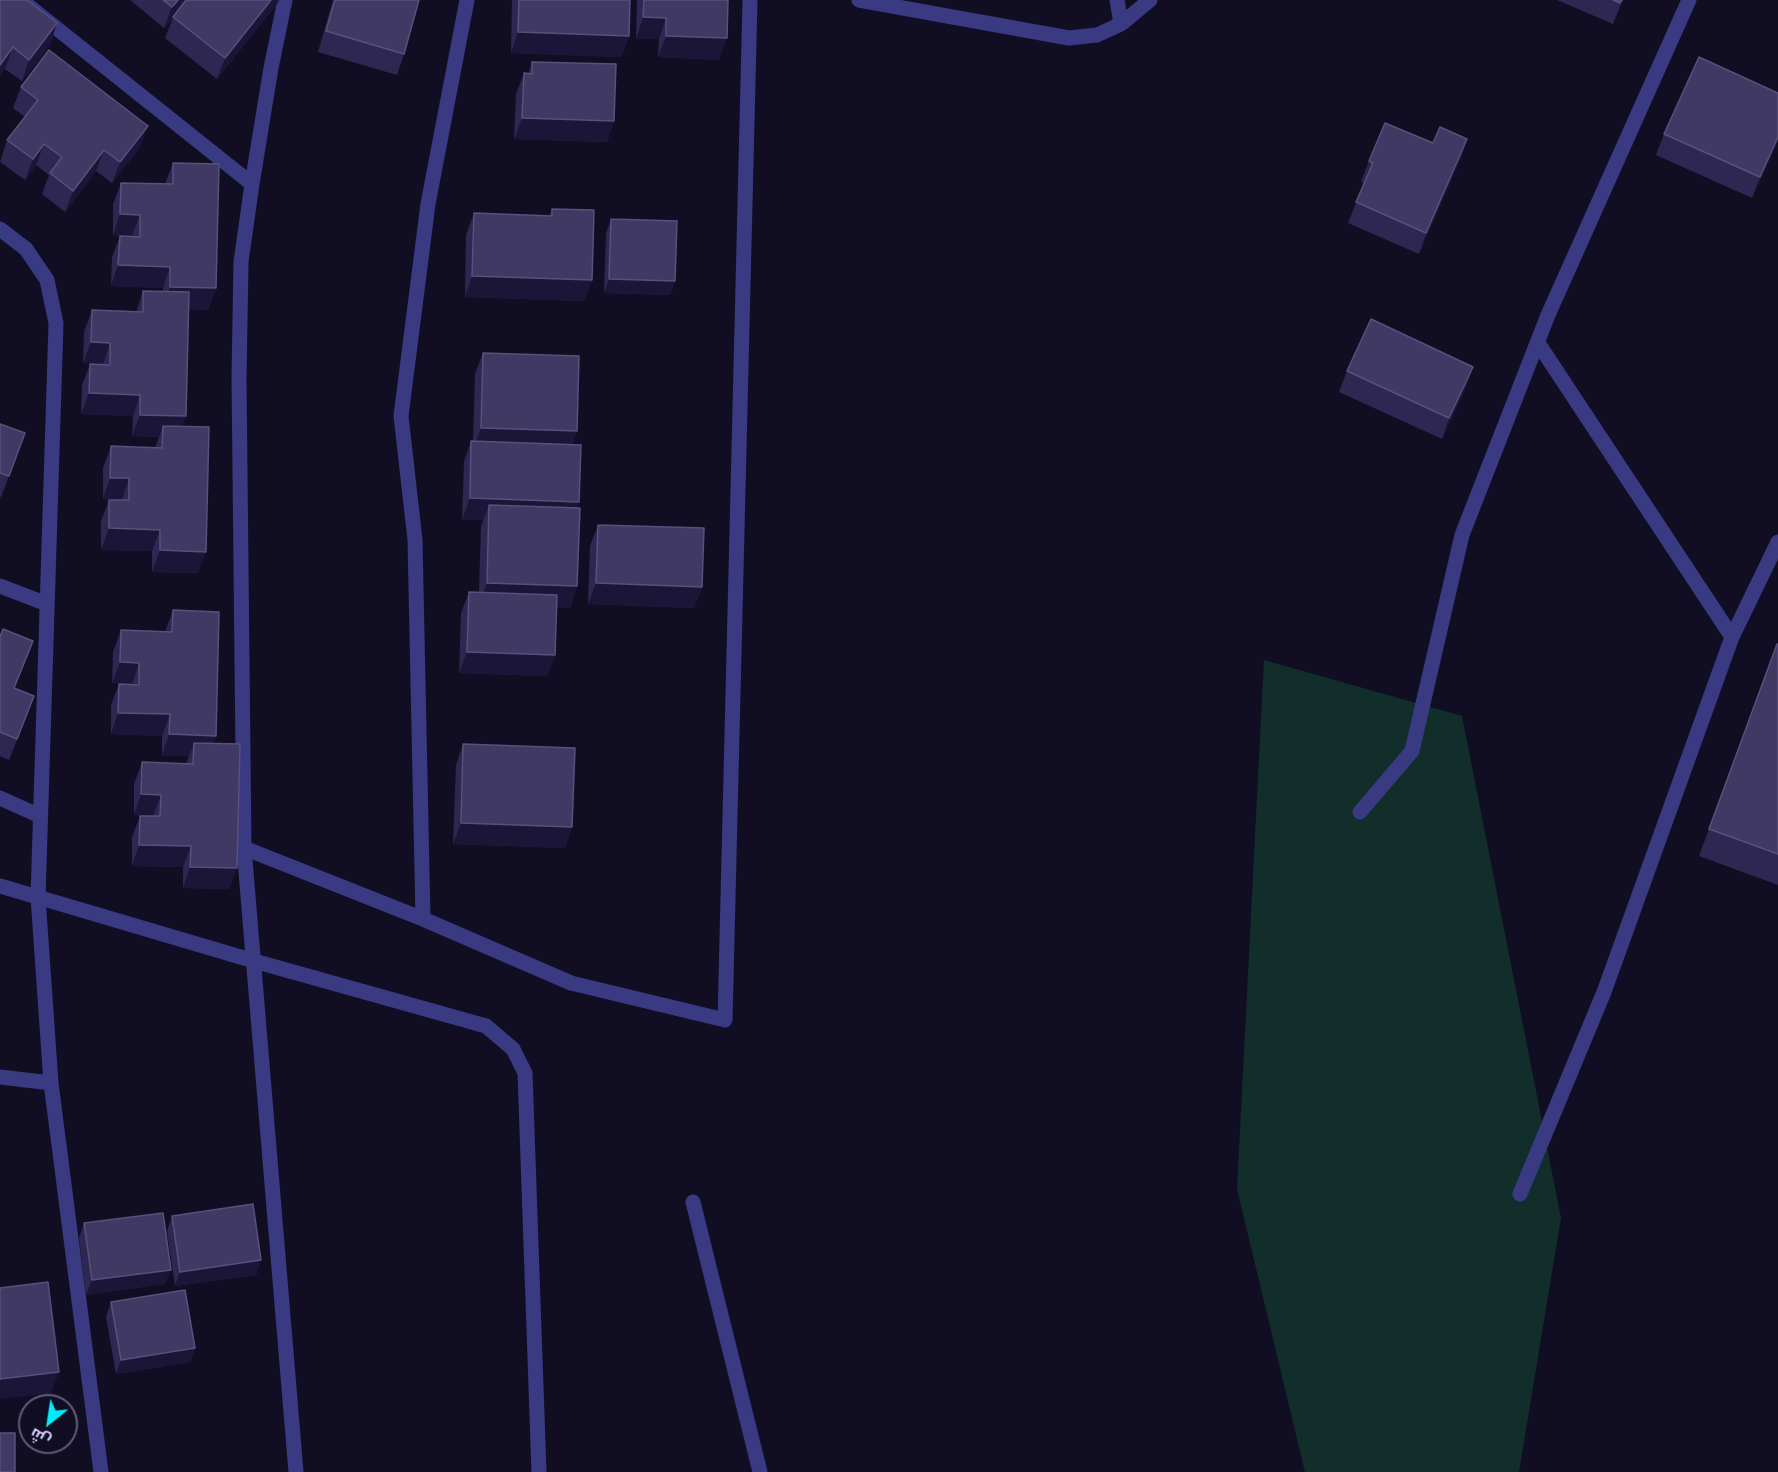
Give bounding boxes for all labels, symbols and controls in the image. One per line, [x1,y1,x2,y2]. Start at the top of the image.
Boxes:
north arrow [18,1394,78,1454]
text: ش [26,1424,54,1452]

